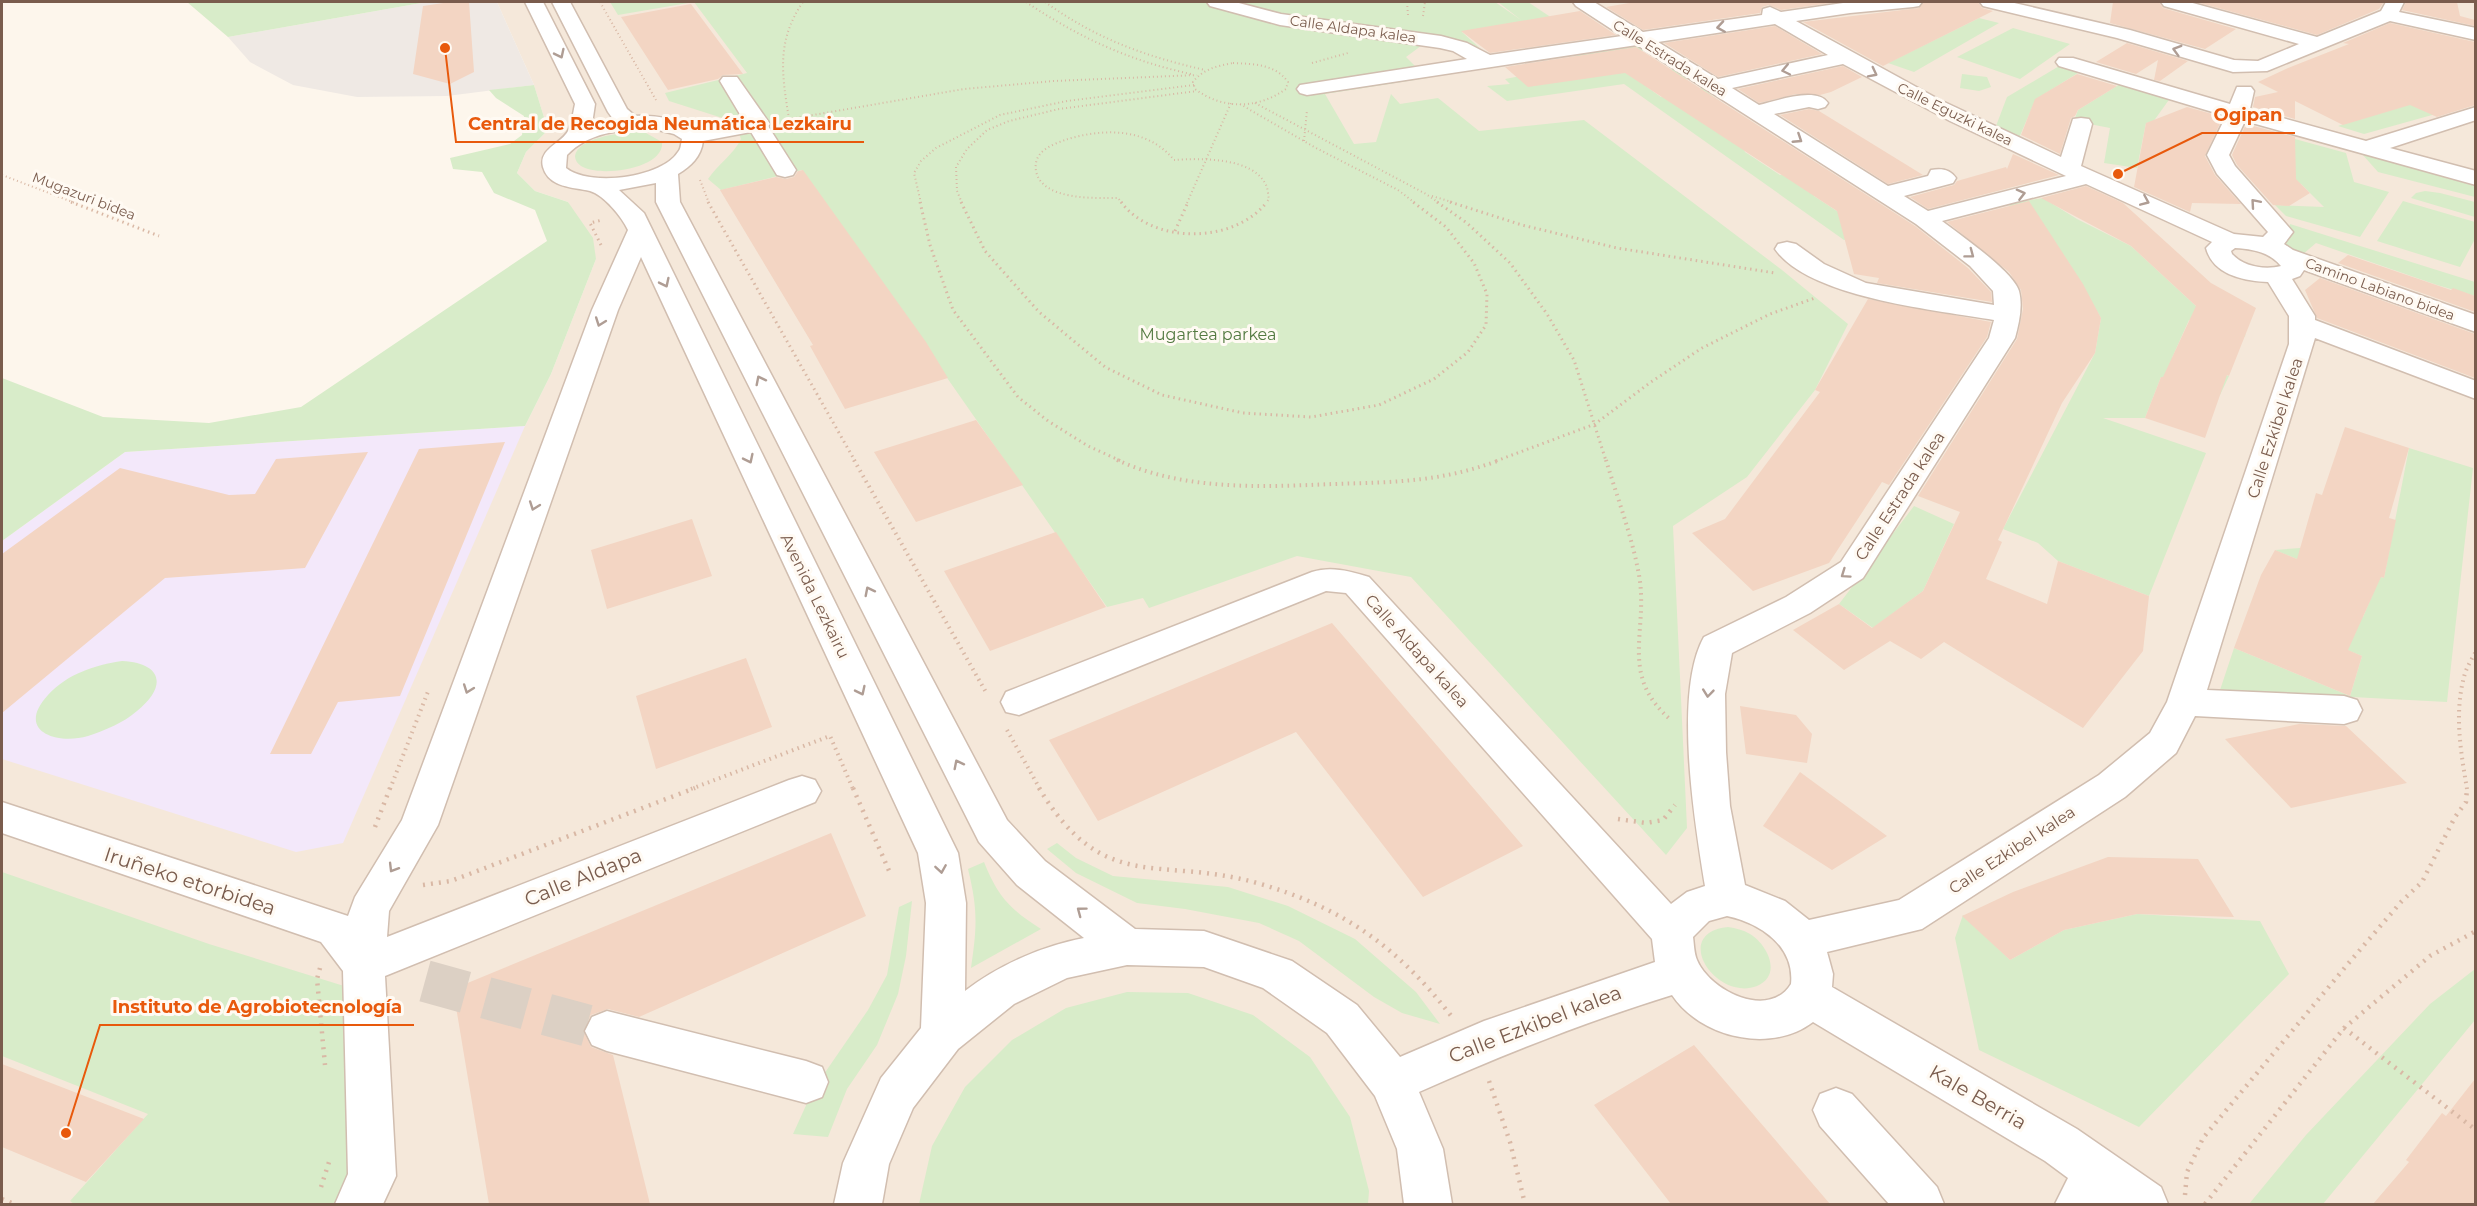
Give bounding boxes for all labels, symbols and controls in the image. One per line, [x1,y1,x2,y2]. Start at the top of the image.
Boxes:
street label: Calle Aldapa kalea [1289,11,1417,47]
street label: Calle Estrada kalea [1610,16,1730,100]
one-way arrow [1716,21,1725,33]
one-way arrow [2172,45,2182,57]
one-way arrow [553,48,565,59]
one-way arrow [1782,63,1792,76]
one-way arrow [1867,66,1878,78]
street label: Calle Eguzki kalea [1895,78,2015,150]
callout: Ogipan [2202,97,2295,133]
text: Ogipan [2213,104,2283,126]
callout: Central de Recogida Neumática Lezkairu [456,106,864,142]
text: Central de Recogida Neumática Lezkairu [468,113,852,135]
one-way arrow [1792,131,1802,143]
street label: Mugazuri bidea [30,168,138,224]
one-way arrow [2015,189,2026,201]
one-way arrow [2139,193,2150,205]
one-way arrow [2251,199,2262,210]
one-way arrow [1963,247,1974,258]
street label: Camino Labiano bidea [2303,254,2457,324]
one-way arrow [658,276,670,287]
one-way arrow [595,316,608,327]
park label: Mugartea parkea [1140,325,1276,344]
street label: Calle Ezkibel kalea [2243,355,2307,501]
one-way arrow [756,376,767,386]
street label: Calle Estrada kalea [1851,428,1949,564]
one-way arrow [742,452,754,463]
one-way arrow [529,500,542,511]
street label: Avenida Lezkairu [777,531,853,661]
one-way arrow [1840,567,1851,578]
one-way arrow [865,586,876,597]
street label: Calle Aldapa kalea [1361,591,1473,711]
one-way arrow [463,683,476,694]
one-way arrow [853,685,865,696]
one-way arrow [1702,688,1715,697]
one-way arrow [954,760,965,770]
street label: Calle Ezkibel kalea [1945,802,2079,898]
street label: Iruñeko etorbidea [101,842,279,920]
street label: Calle Aldapa [521,843,645,911]
one-way arrow [389,862,400,872]
one-way arrow [934,864,946,873]
one-way arrow [1076,908,1087,919]
street label: Calle Ezkibel kalea [1445,980,1625,1068]
callout: Instituto de Agrobiotecnología [100,989,414,1025]
text: Instituto de Agrobiotecnología [112,996,402,1018]
street label: Kale Berria [1925,1059,2031,1135]

